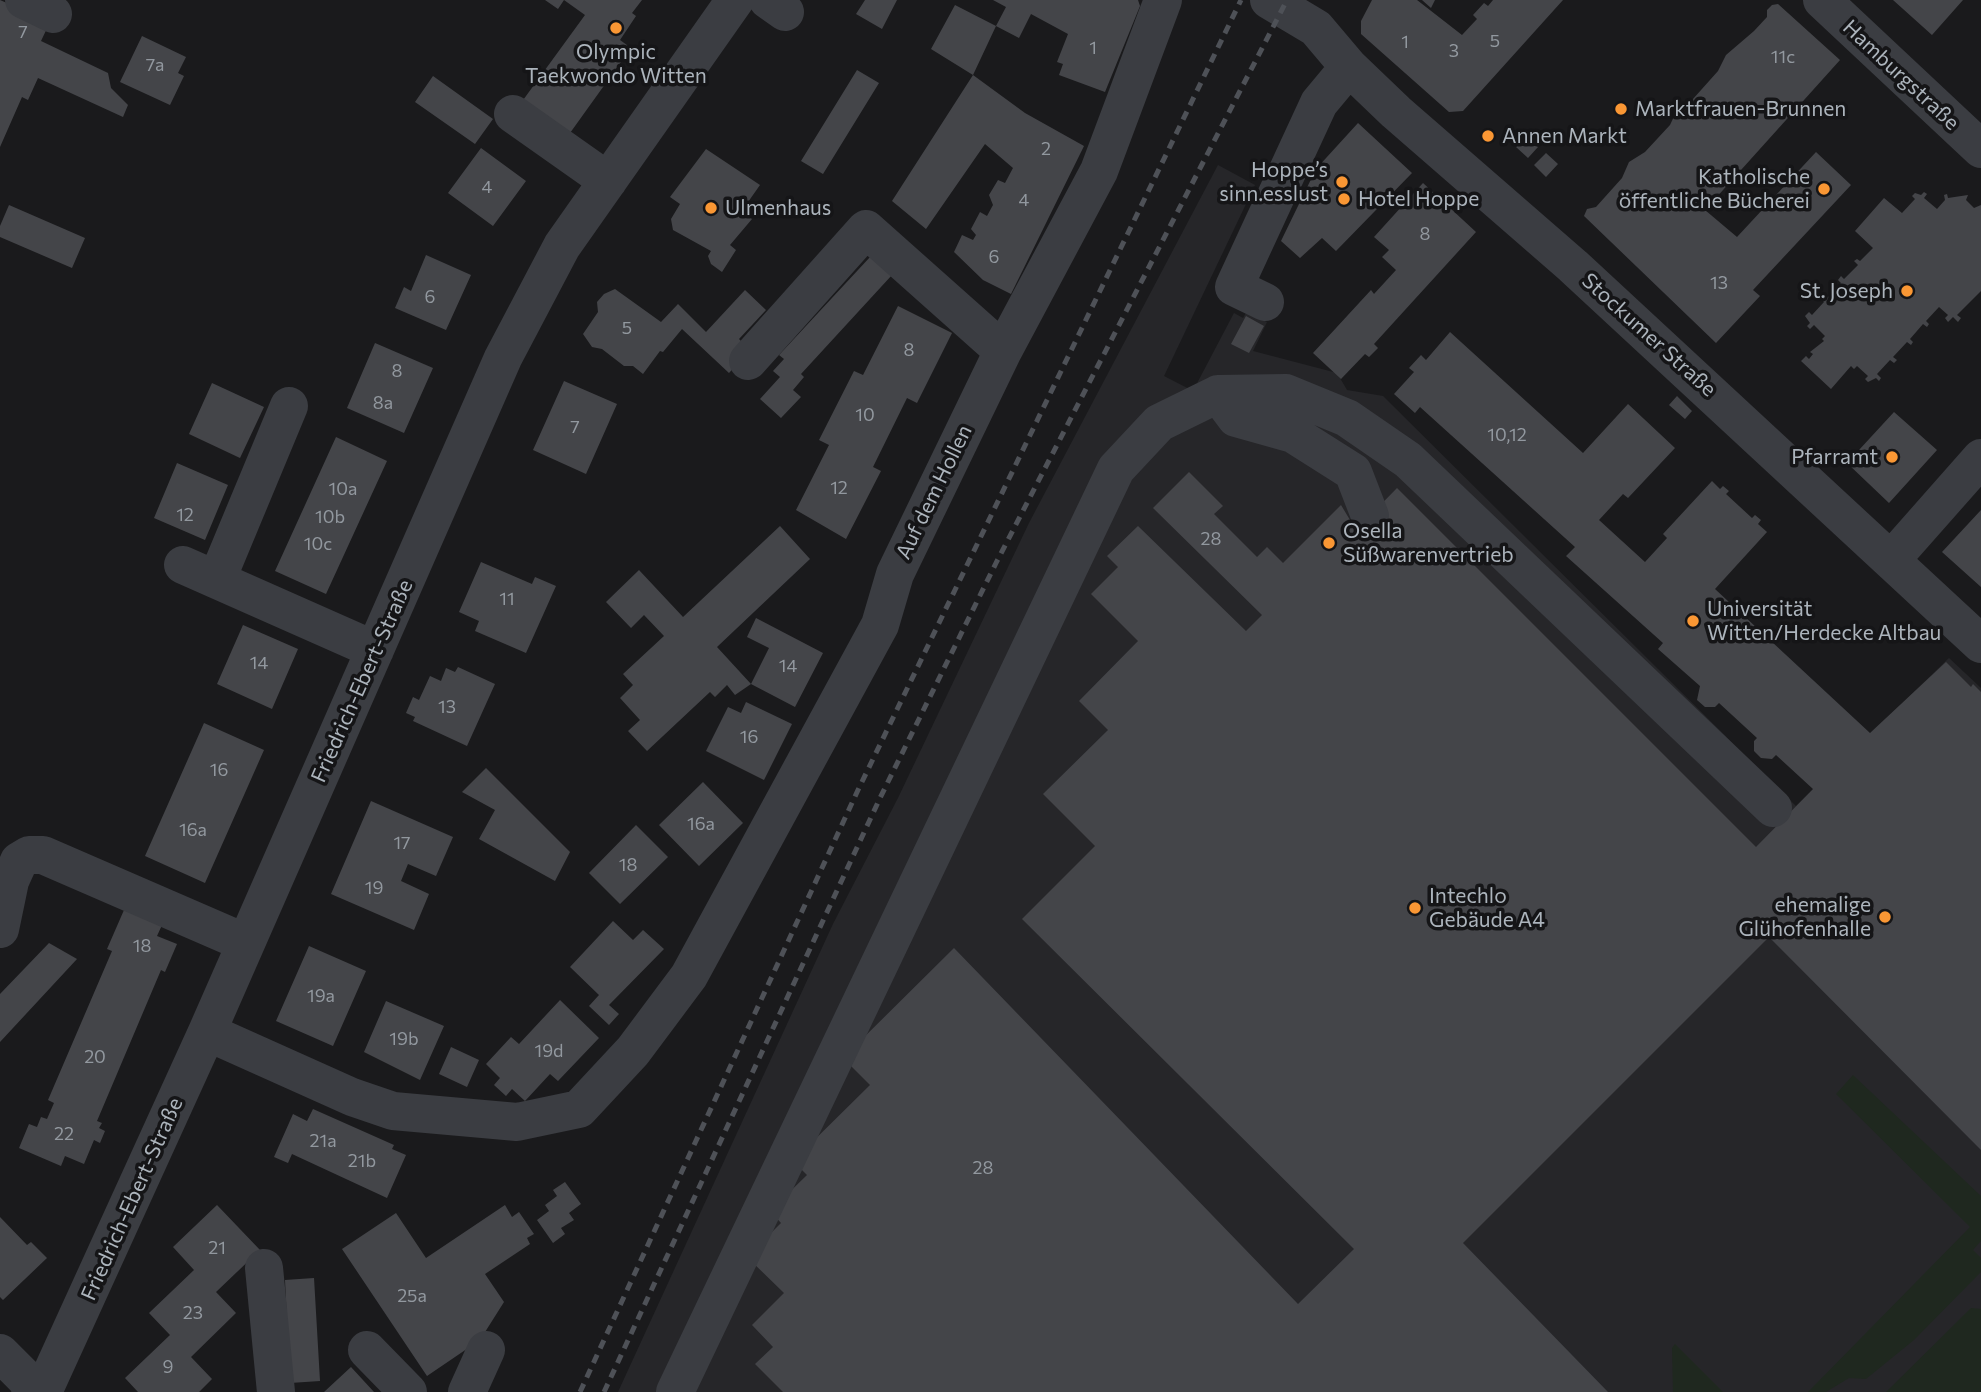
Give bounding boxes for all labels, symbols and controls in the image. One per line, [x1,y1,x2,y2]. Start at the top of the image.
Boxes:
street label: Hamburgstraße [1838,15,1964,135]
marker: Olympic Taekwondo Witten [608,20,624,36]
house number: 7 [18,21,28,43]
house number: 5 [1490,30,1500,52]
house number: 1 [1401,31,1409,53]
house number: 1 [1089,37,1097,59]
place label: Olympic Taekwondo Witten [525,39,707,89]
house number: 3 [1449,40,1459,62]
house number: 11c [1771,46,1795,68]
house number: 7a [146,54,164,76]
place label: Marktfrauen-Brunnen [1635,96,1846,122]
marker: Marktfrauen-Brunnen [1613,101,1629,117]
place label: Annen Markt [1502,123,1627,149]
marker: Annen Markt [1480,128,1496,144]
house number: 2 [1041,138,1051,160]
place label: Hoppe’s sinn.esslust [1219,157,1328,207]
place label: Katholische öffentliche Bücherei [1619,164,1810,214]
marker: Hoppe’s sinn.esslust [1334,174,1350,190]
house number: 4 [482,176,492,198]
marker: Katholische öffentliche Bücherei [1816,181,1832,197]
place label: Hotel Hoppe [1358,186,1479,212]
house number: 4 [1019,189,1029,211]
marker: Hotel Hoppe [1336,191,1352,207]
place label: Ulmenhaus [725,195,831,221]
marker: Ulmenhaus [703,200,719,216]
house number: 8 [1420,223,1430,245]
house number: 6 [989,246,999,268]
street label: Stockumer Straße [1577,268,1721,402]
house number: 13 [1710,272,1728,294]
place label: St. Joseph [1800,278,1893,304]
marker: St. Joseph [1899,283,1915,299]
house number: 6 [425,286,435,308]
house number: 5 [622,317,632,339]
house number: 8 [904,339,914,361]
house number: 8 [392,360,402,382]
house number: 8a [373,392,393,414]
house number: 10 [855,404,875,426]
house number: 7 [570,416,580,438]
street label: Auf dem Hollen [891,421,977,563]
house number: 10,12 [1487,424,1527,446]
place label: Pfarramt [1791,444,1878,470]
marker: Pfarramt [1884,449,1900,465]
house number: 12 [830,477,848,499]
house number: 10a [329,478,357,500]
house number: 12 [176,504,194,526]
house number: 10b [315,506,345,528]
place label: Osella Süßwarenvertrieb [1343,518,1514,568]
house number: 28 [1201,528,1221,550]
house number: 10c [304,533,332,555]
marker: Osella Süßwarenvertrieb [1321,535,1337,551]
street label: Friedrich-Ebert-Straße [306,576,418,786]
house number: 11 [499,588,515,610]
place label: Universität Witten/Herdecke Altbau [1707,596,1941,646]
marker: Universität Witten/Herdecke Altbau [1685,613,1701,629]
house number: 14 [250,652,268,674]
house number: 14 [779,655,797,677]
house number: 13 [438,696,456,718]
house number: 16 [740,726,758,748]
house number: 16 [210,759,228,781]
house number: 16a [687,813,715,835]
house number: 16a [179,819,207,841]
house number: 17 [393,832,411,854]
house number: 18 [619,854,637,876]
house number: 19 [365,877,383,899]
place label: Intechlo Gebäude A4 [1429,883,1545,933]
place label: ehemalige Glühofenhalle [1738,892,1871,942]
marker: Intechlo Gebäude A4 [1407,900,1423,916]
marker: ehemalige Glühofenhalle [1877,909,1893,925]
house number: 18 [133,935,151,957]
house number: 19a [307,985,335,1007]
house number: 19b [389,1028,419,1050]
house number: 19d [534,1040,564,1062]
house number: 20 [84,1046,106,1068]
street label: Friedrich-Ebert-Straße [76,1094,188,1304]
house number: 22 [54,1123,74,1145]
house number: 21a [309,1130,337,1152]
house number: 21b [348,1150,376,1172]
house number: 28 [973,1157,993,1179]
house number: 21 [208,1237,226,1259]
house number: 25a [397,1285,427,1307]
house number: 23 [183,1302,203,1324]
house number: 9 [163,1356,173,1378]

